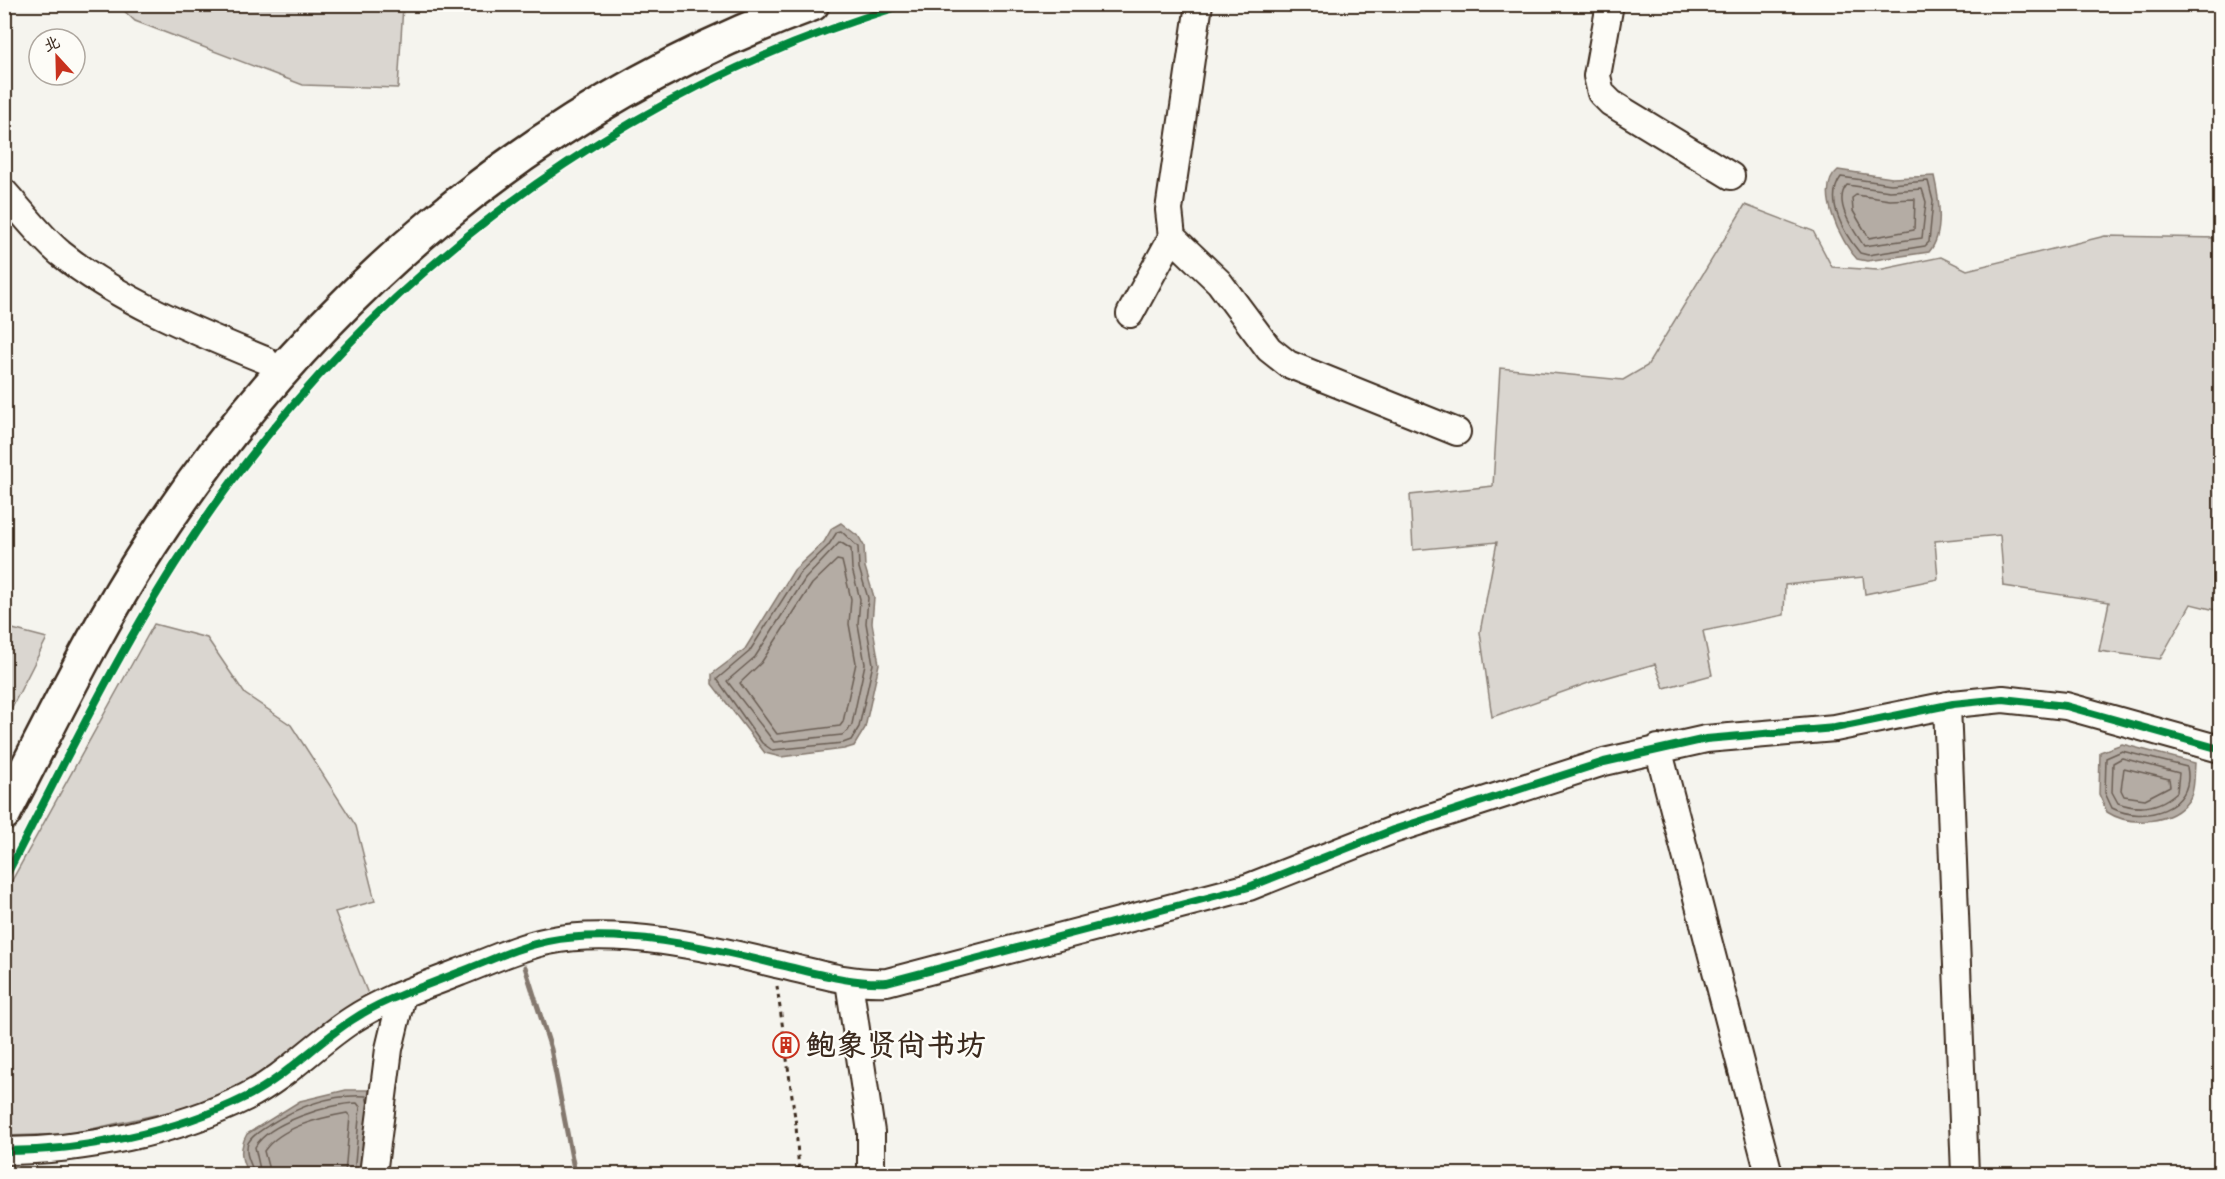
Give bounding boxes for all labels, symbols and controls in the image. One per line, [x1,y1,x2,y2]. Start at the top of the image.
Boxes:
north arrow [27,27,87,87]
text: 北 [41,32,63,56]
place label: 鲍象贤尚书坊 [806,1026,986,1064]
building icon: 鲍象贤尚书坊 [771,1030,801,1060]

